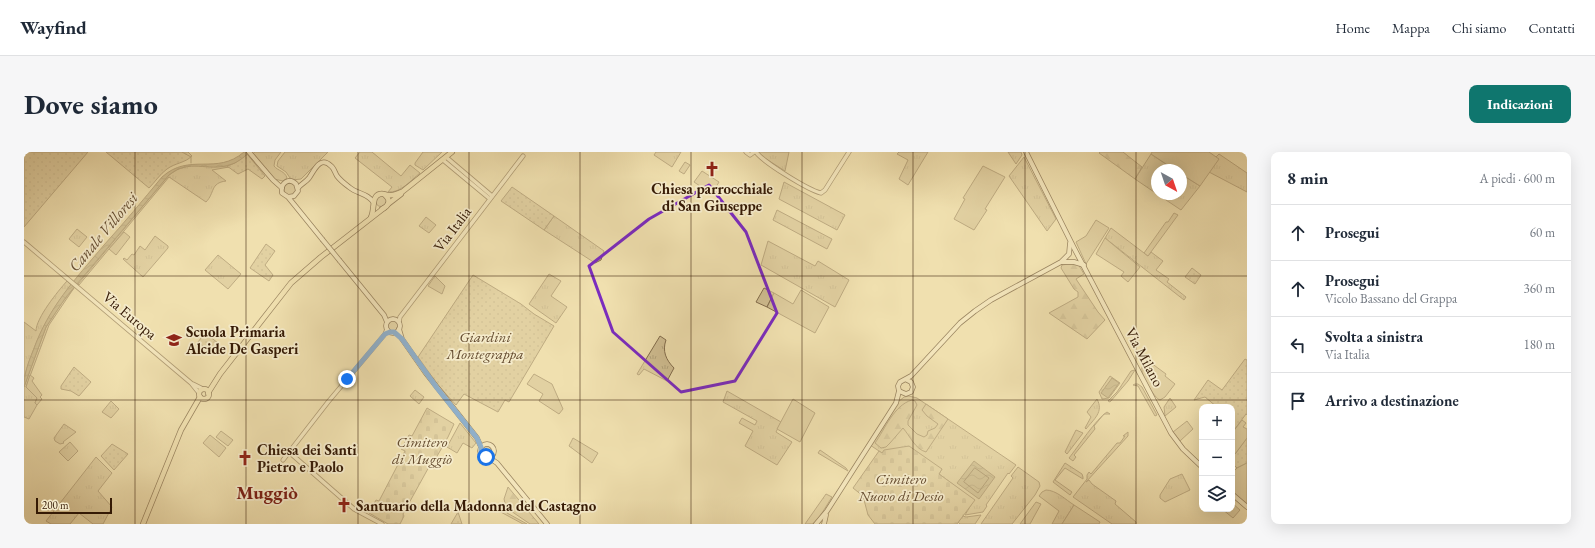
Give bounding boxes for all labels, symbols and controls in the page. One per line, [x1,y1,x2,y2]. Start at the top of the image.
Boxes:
text: Wayfind [20,15,87,40]
text: Home [1335,19,1370,37]
text: Mappa [1392,19,1430,37]
text: Chi siamo [1452,19,1507,37]
text: Contatti [1529,19,1575,37]
button: Indicazioni [1469,85,1571,123]
text: Dove siamo [24,86,158,122]
church icon: Chiesa parrocchiale di San Giuseppe [703,160,721,178]
north arrow [1151,164,1187,200]
text: 8 min [1287,167,1328,189]
text: A piedi · 600 m [1480,170,1555,187]
place label: Chiesa parrocchiale di San Giuseppe [651,179,773,215]
water label: Canale Villoresi [64,187,143,276]
street label: Via Italia [429,203,475,255]
icon: ahead [1287,222,1309,244]
text: Prosegui [1325,223,1380,242]
text: 60 m [1530,224,1555,241]
text: Prosegui [1325,271,1380,290]
icon: ahead [1287,278,1309,300]
text: 360 m [1524,280,1555,297]
street label: Via Europa [99,287,161,343]
text: Vicolo Bassano del Grappa [1325,290,1457,307]
place label: Scuola Primaria Alcide De Gasperi [185,322,299,358]
street label: Via Milano [1121,324,1169,390]
park label: Giardini Montegrappa [445,327,524,363]
text: Svolta a sinistra [1325,327,1423,346]
school or university icon: Scuola Primaria Alcide De Gasperi [165,331,183,349]
icon: left [1287,334,1309,356]
text: 180 m [1524,336,1555,353]
text: Via Italia [1325,346,1370,363]
route end [338,370,356,388]
icon: arrive [1287,390,1309,412]
text: Arrivo a destinazione [1325,391,1459,410]
map controls [1199,404,1235,512]
button: + [1199,404,1235,440]
park label: Cimitero di Muggiò [392,432,452,468]
place label: Chiesa dei Santi Pietro e Paolo [257,440,357,476]
button: − [1199,440,1235,476]
route start [477,448,495,466]
church icon: Chiesa dei Santi Pietro e Paolo [236,449,254,467]
park label: Cimitero Nuovo di Desio [858,469,944,505]
button: layers [1199,476,1235,512]
district label: Muggiò [236,480,298,505]
scale bar [36,496,112,515]
church icon: Santuario della Madonna del Castagno [335,496,353,514]
place label: Santuario della Madonna del Castagno [356,496,597,515]
text: 200 m [42,498,69,512]

